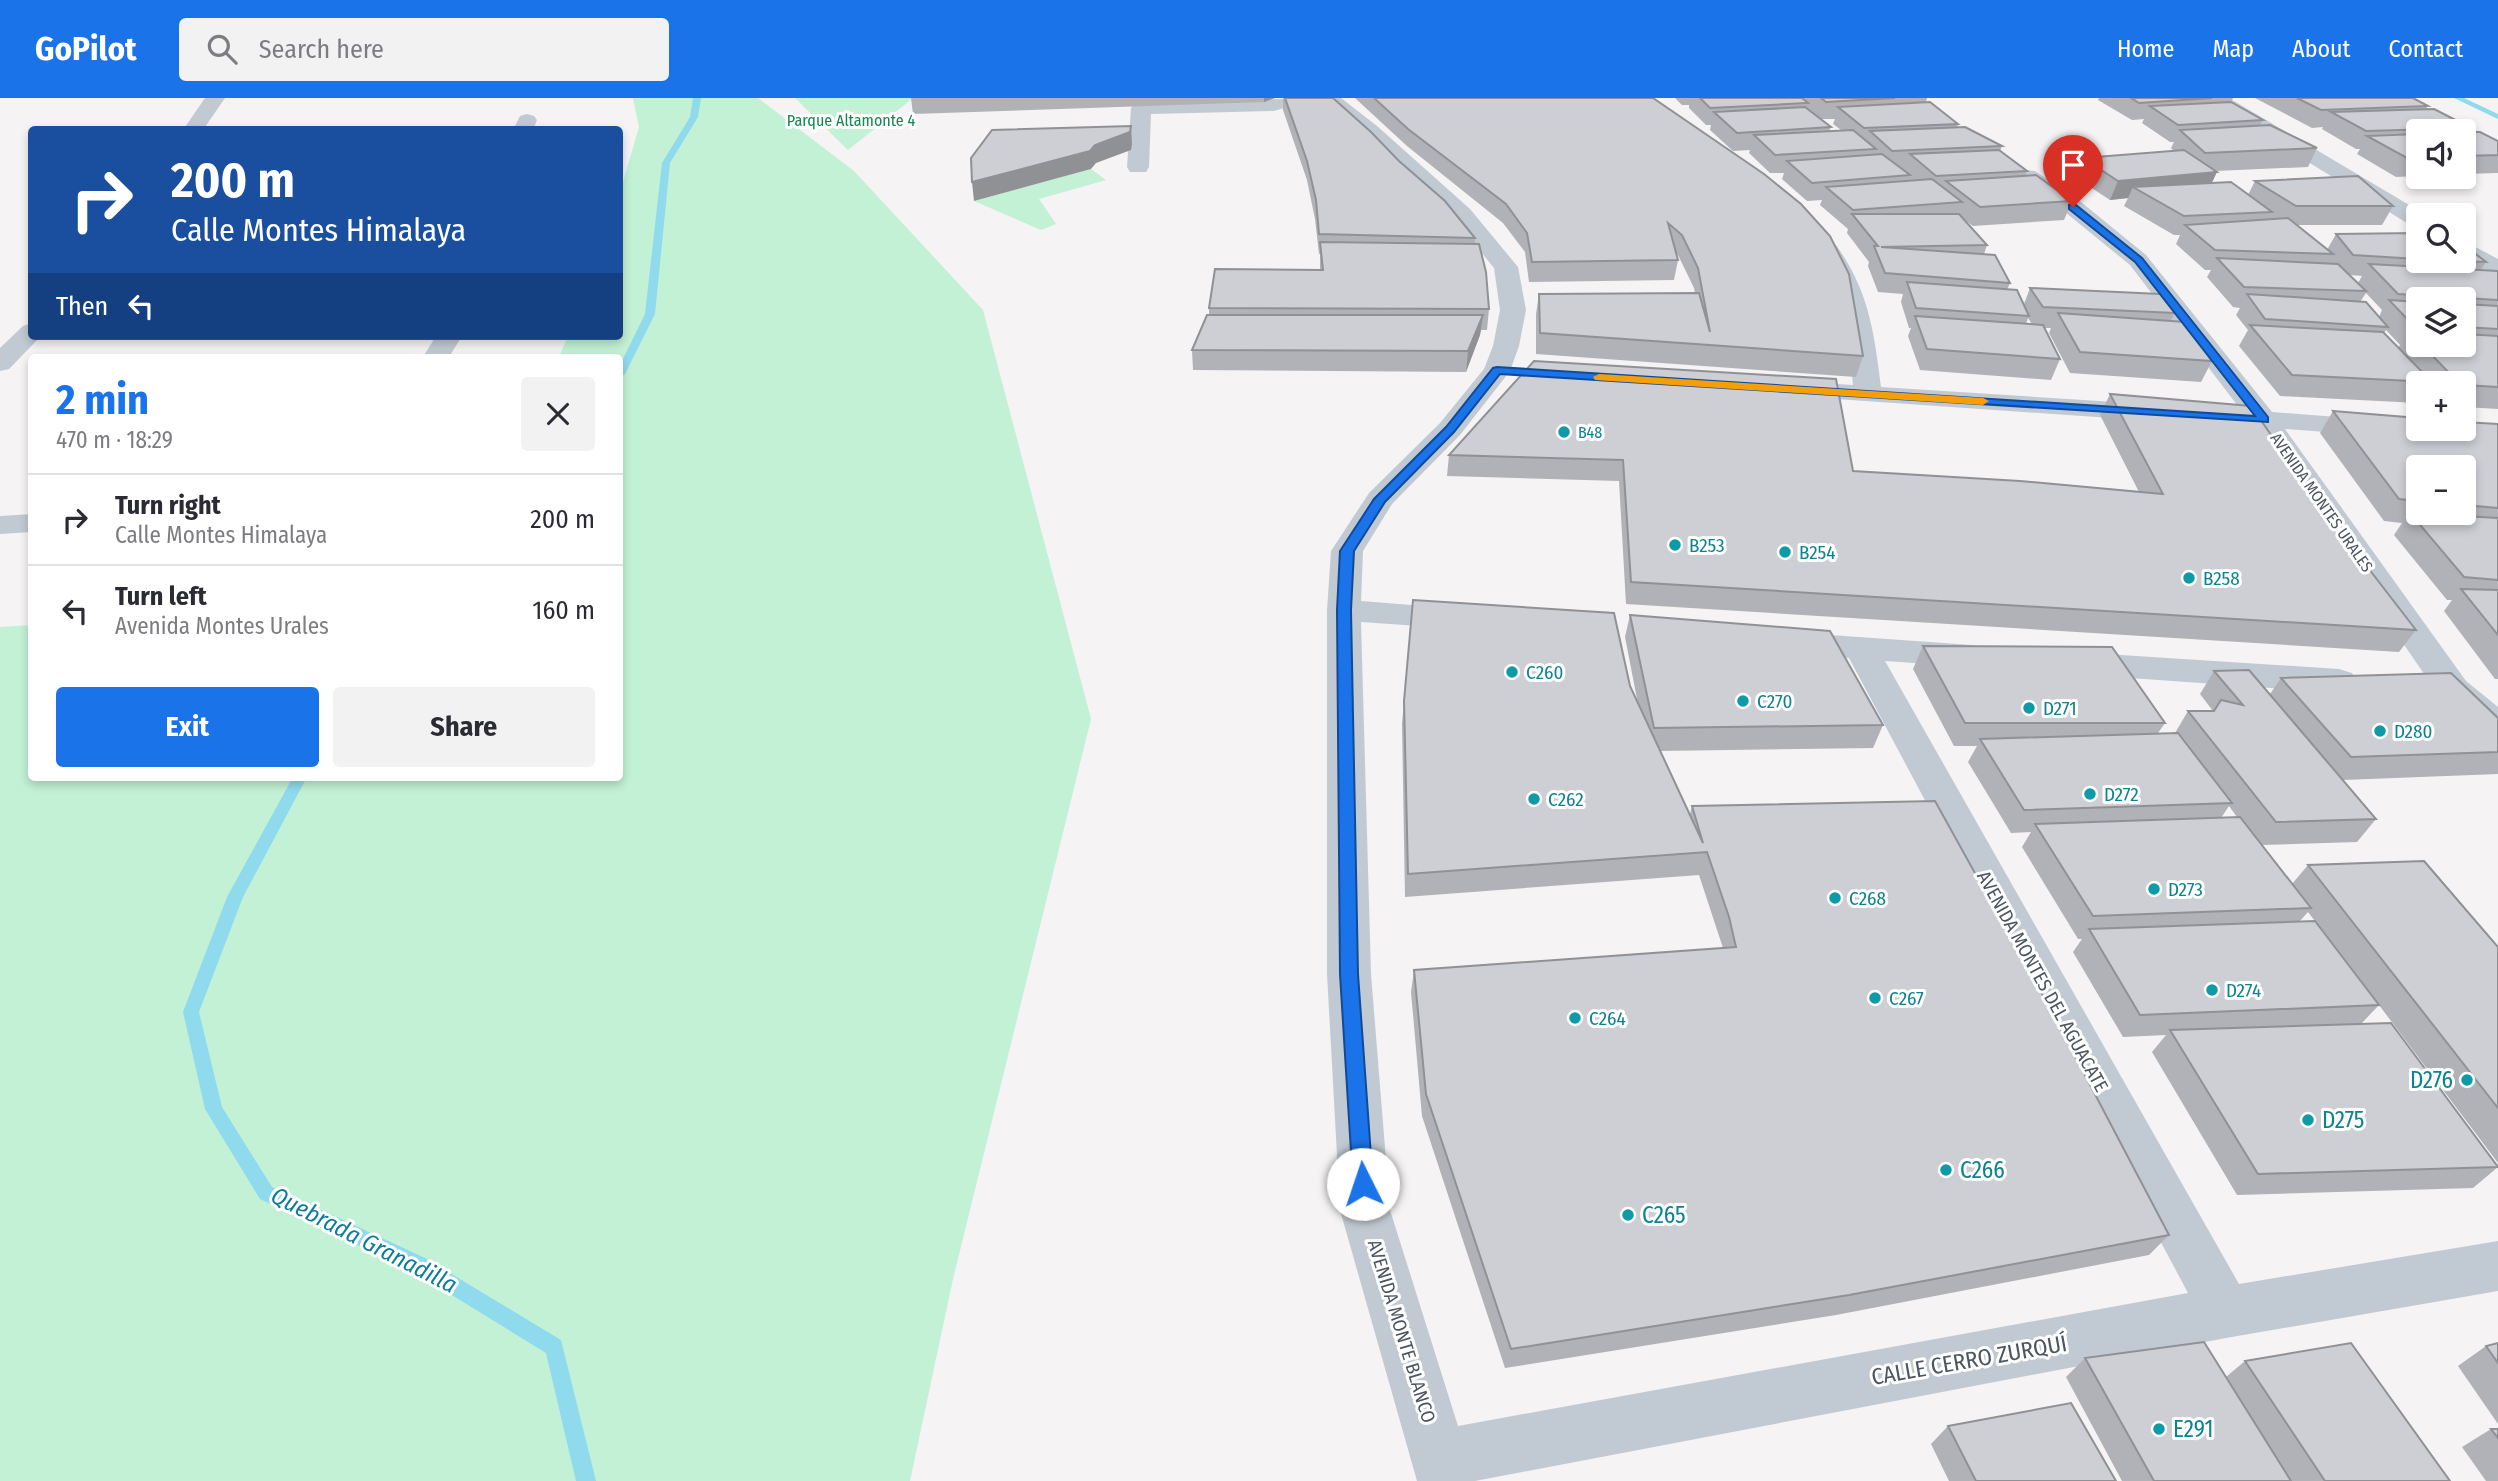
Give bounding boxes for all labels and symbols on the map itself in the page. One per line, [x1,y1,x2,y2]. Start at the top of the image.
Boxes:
park label: Parque Altamonte 4 [787,111,915,130]
pin [2043,135,2103,207]
place label: B48 [1578,423,1602,442]
marker: B48 [1556,424,1572,440]
street label: AVENIDA MONTES URALES [2266,429,2377,576]
place label: B253 [1689,534,1725,557]
marker: B253 [1667,537,1683,553]
place label: B254 [1799,541,1835,564]
marker: B254 [1777,544,1793,560]
place label: B258 [2203,567,2240,590]
marker: B258 [2181,570,2197,586]
place label: C260 [1526,661,1563,684]
marker: C260 [1504,664,1520,680]
place label: C270 [1757,690,1792,713]
marker: C270 [1735,693,1751,709]
place label: D271 [2043,697,2077,720]
marker: D271 [2021,700,2037,716]
place label: D280 [2394,720,2432,743]
marker: D280 [2372,723,2388,739]
place label: D272 [2104,783,2139,806]
marker: D272 [2082,786,2098,802]
place label: C262 [1548,788,1584,811]
marker: C262 [1526,791,1542,807]
street label: AVENIDA MONTES DEL AGUACATE [1972,867,2113,1096]
place label: D273 [2168,878,2203,901]
marker: D273 [2146,881,2162,897]
place label: C268 [1849,887,1886,910]
marker: C268 [1827,890,1843,906]
place label: D274 [2226,979,2261,1002]
marker: D274 [2204,982,2220,998]
place label: C267 [1889,987,1924,1010]
marker: C267 [1867,990,1883,1006]
place label: C264 [1589,1007,1626,1030]
marker: C264 [1567,1010,1583,1026]
place label: D276 [2410,1066,2453,1094]
marker: D276 [2459,1072,2475,1088]
place label: D275 [2322,1106,2364,1134]
marker: D275 [2300,1112,2316,1128]
position arrow [1326,1147,1400,1221]
place label: C266 [1960,1156,2005,1184]
marker: C266 [1938,1162,1954,1178]
water label: Quebrada Granadilla [266,1181,462,1299]
place label: C265 [1642,1201,1686,1229]
marker: C265 [1620,1207,1636,1223]
street label: AVENIDA MONTE BLANCO [1363,1237,1440,1426]
street label: CALLE CERRO ZURQUÍ [1869,1328,2069,1391]
place label: E291 [2173,1415,2214,1443]
marker: E291 [2151,1421,2167,1437]

